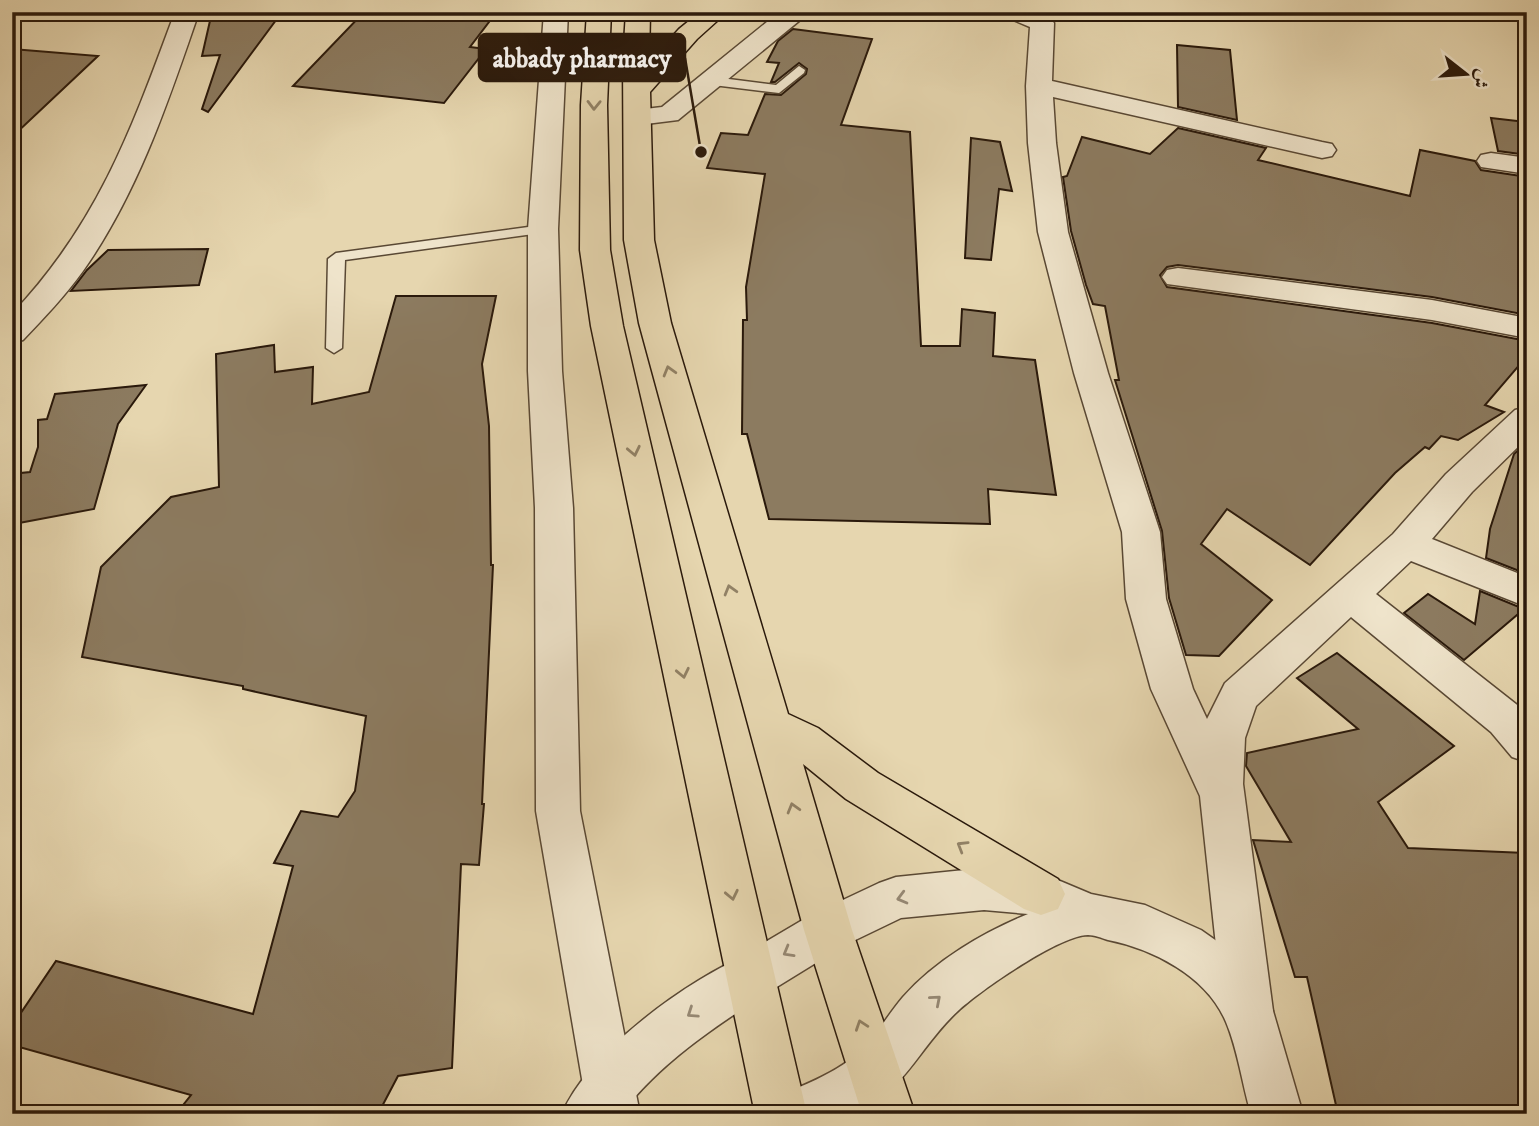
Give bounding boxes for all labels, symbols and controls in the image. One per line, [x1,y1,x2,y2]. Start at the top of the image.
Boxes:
callout: abbady pharmacy [479,34,685,81]
north arrow [1430,38,1500,108]
text: abbady pharmacy [493,43,672,76]
text: ش [1467,66,1495,91]
one-way arrow [587,100,602,111]
one-way arrow [662,365,677,377]
one-way arrow [626,445,640,457]
one-way arrow [724,584,738,596]
one-way arrow [675,667,689,679]
one-way arrow [786,803,801,815]
one-way arrow [956,841,969,854]
one-way arrow [723,889,738,901]
one-way arrow [896,890,908,904]
one-way arrow [783,944,796,957]
one-way arrow [927,996,940,1008]
one-way arrow [687,1005,700,1018]
one-way arrow [855,1020,869,1032]

